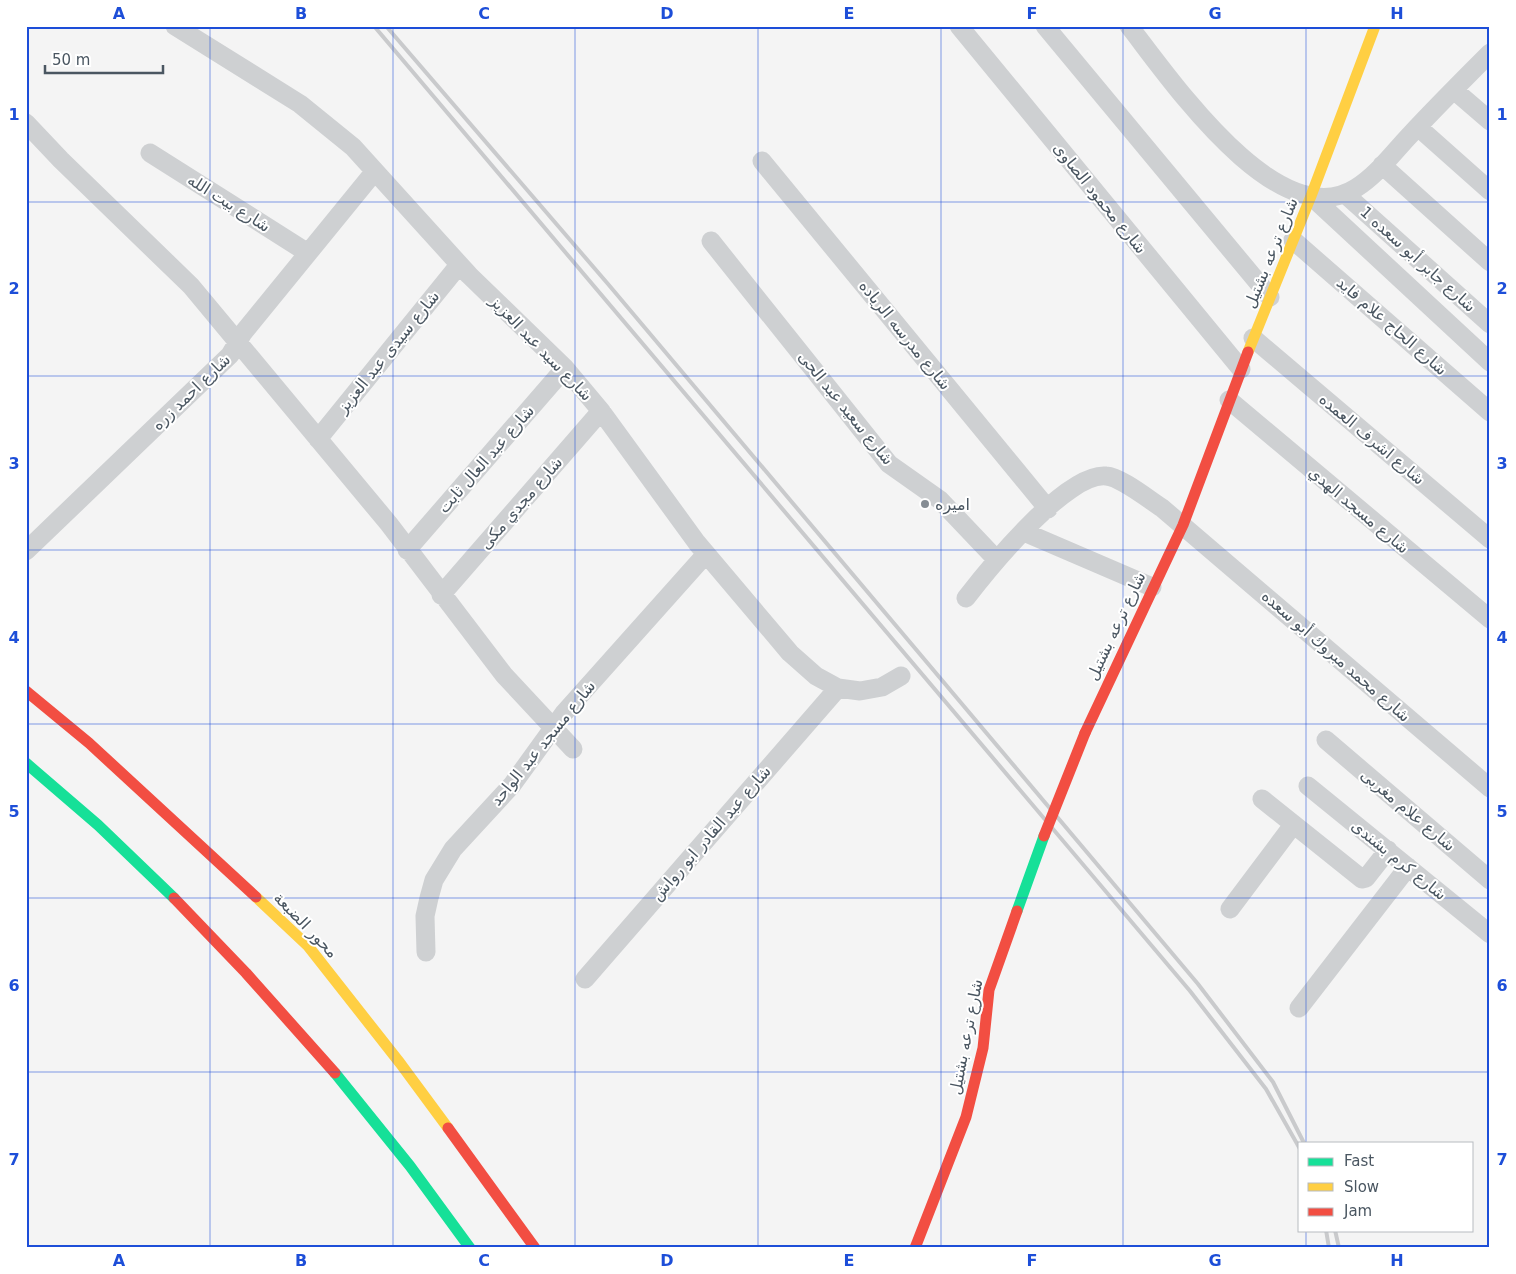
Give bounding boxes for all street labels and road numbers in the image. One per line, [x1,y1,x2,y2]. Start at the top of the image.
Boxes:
street label: شارع محمود الصاوى [1049,139,1151,258]
street label: شارع بيت الله [184,170,274,237]
street label: شارع ترعه بشتيل [1240,195,1303,311]
street label: شارع جابر أبو سعده 1 [1356,201,1480,317]
street label: شارع الحاج علام فايد [1332,273,1451,380]
street label: شارع مدرسه الرياده [854,276,955,394]
street label: شارع سيدى عبد العزيز [332,287,444,418]
street label: شارع سيد عبد العزيز [484,291,596,405]
street label: شارع سعيد عبد الحى [793,347,898,469]
street label: شارع احمد زره [148,350,235,435]
street label: شارع اشرف العمده [1315,389,1429,489]
street label: شارع عبد العال ثابت [434,401,539,517]
street label: شارع مجدي مكى [476,453,567,554]
street label: شارع مسجد الهدي [1304,463,1413,558]
street label: شارع ترعه بشتيل [1083,569,1150,684]
street label: شارع محمد مبروك أبو سعده [1257,586,1415,726]
street label: شارع مسجد عبد الواحد [487,677,600,810]
street label: شارع عبد القادر ابو رواش [647,762,775,905]
street label: شارع علام مغربى [1356,765,1459,856]
street label: شارع كرم بشندى [1347,816,1450,905]
street label: محور الضبعة [269,888,342,963]
street label: شارع ترعه بشتيل [945,977,988,1097]

